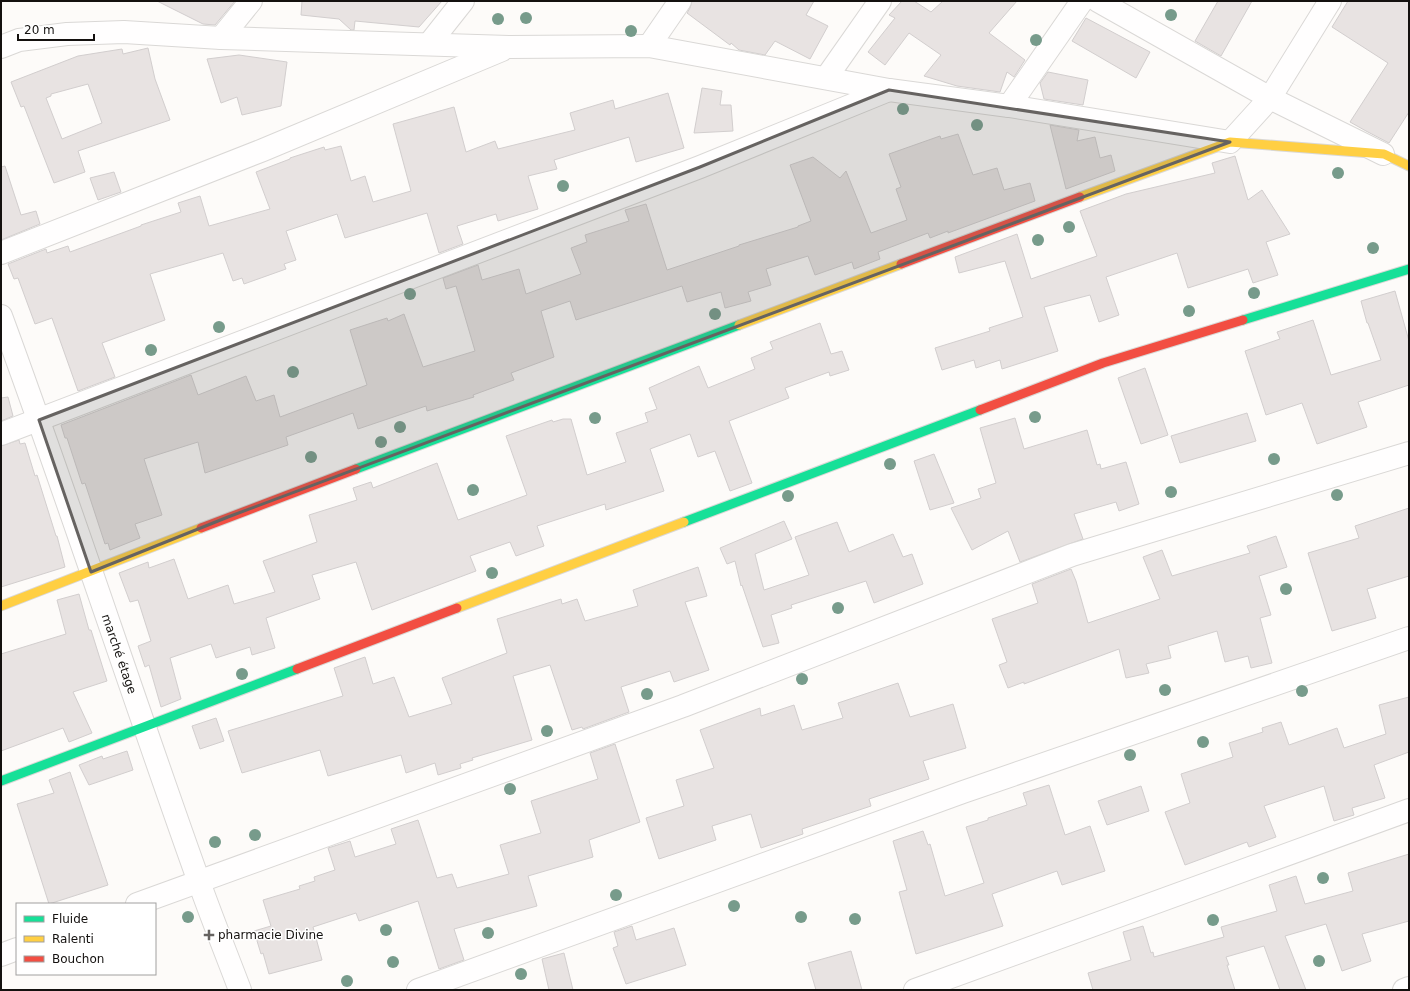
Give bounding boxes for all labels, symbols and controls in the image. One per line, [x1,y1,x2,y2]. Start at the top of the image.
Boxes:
scale bar [18,16,94,42]
text: 20 m [24,23,55,37]
street label: marché étage [99,612,139,696]
legend [16,903,156,975]
text: Fluide [52,912,88,926]
place label: pharmacie Divine [218,928,323,942]
marker: pharmacie Divine [203,929,215,941]
text: Ralenti [52,932,94,946]
text: Bouchon [52,952,104,966]

